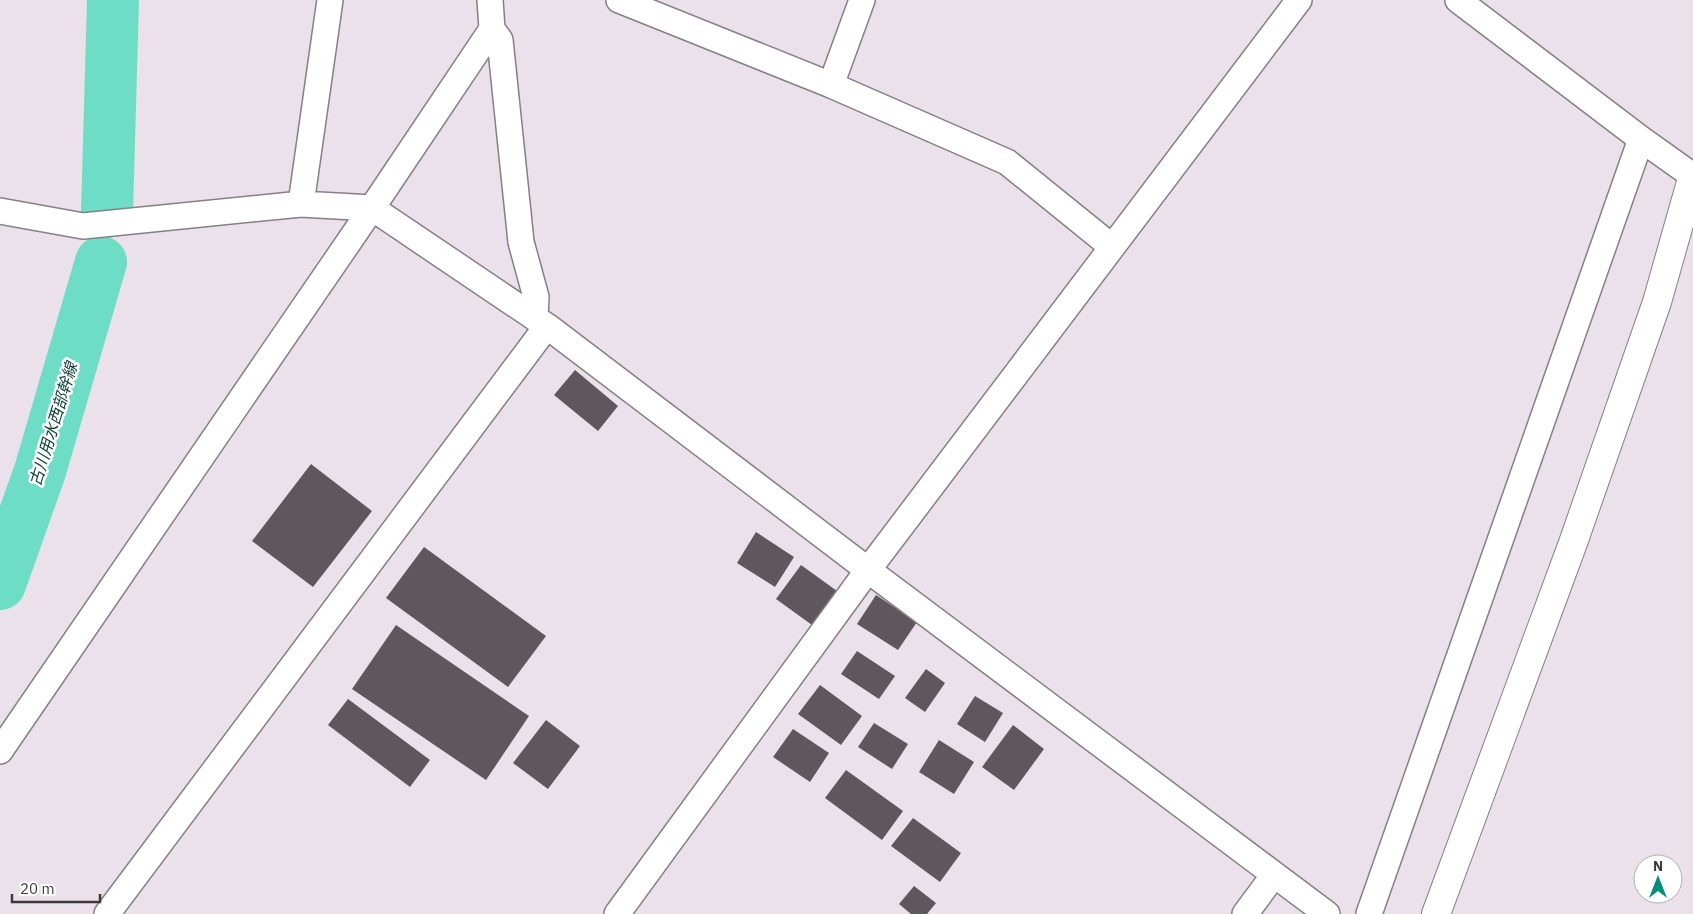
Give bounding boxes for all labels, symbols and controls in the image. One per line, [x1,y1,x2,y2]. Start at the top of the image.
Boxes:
water label: 古川用水西部幹線 [25,358,82,488]
north arrow [1633,854,1683,904]
text: N [1653,857,1663,875]
scale bar [12,872,100,904]
text: 20 m [20,879,55,898]

